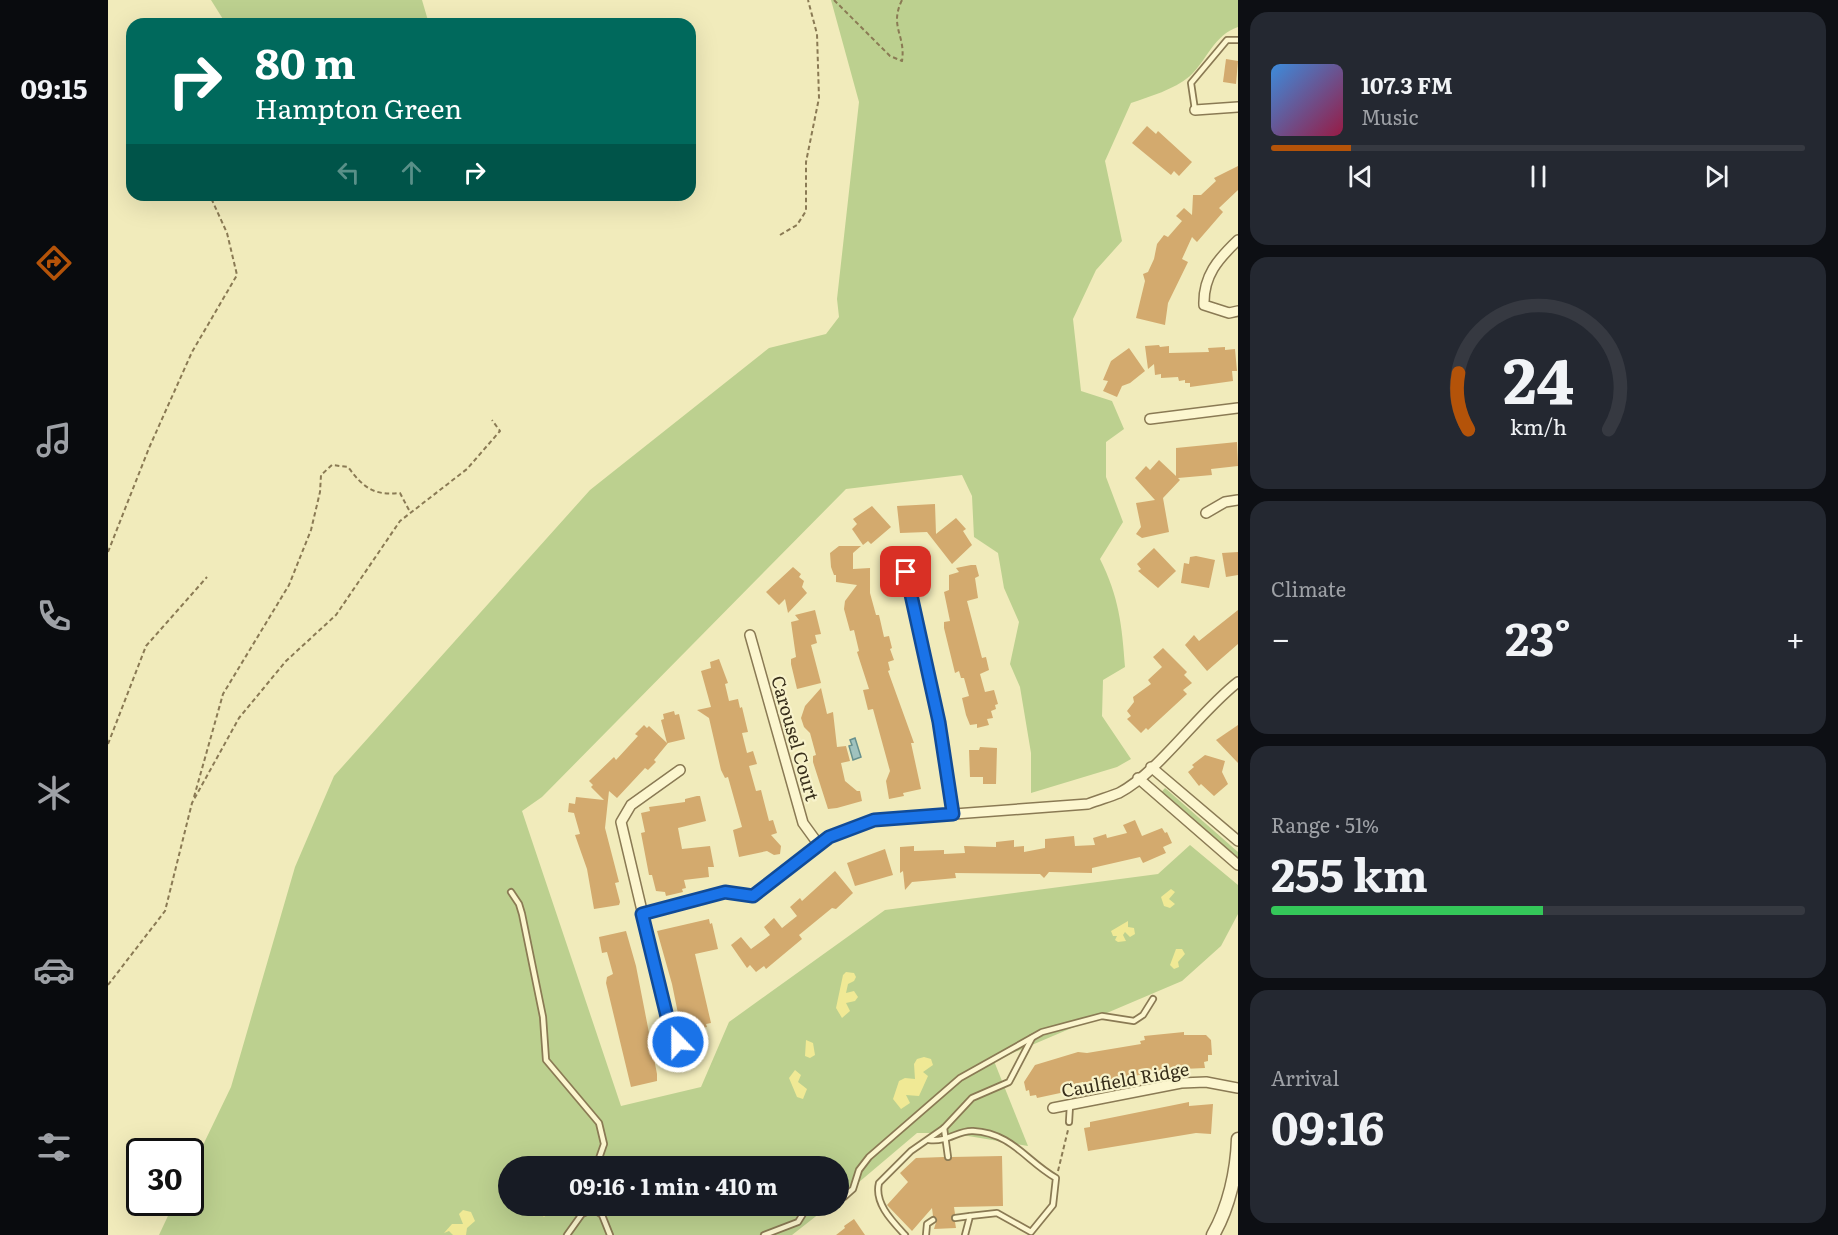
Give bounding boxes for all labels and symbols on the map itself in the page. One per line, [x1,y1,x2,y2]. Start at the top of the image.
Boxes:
pin [880,546,931,597]
street label: Carousel Court [765,672,827,805]
position arrow [646,1010,710,1074]
street label: Caulfield Ridge [1059,1054,1191,1104]
speed limit sign: 30 [126,1138,204,1216]

